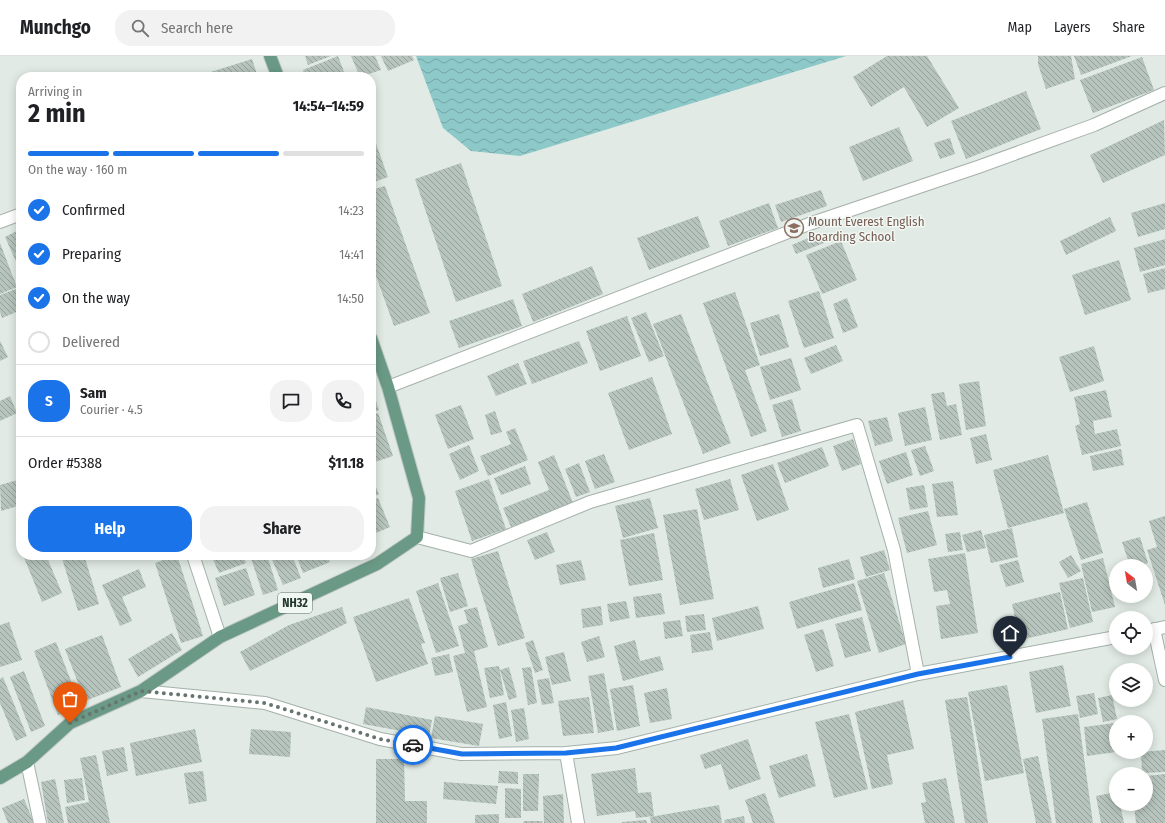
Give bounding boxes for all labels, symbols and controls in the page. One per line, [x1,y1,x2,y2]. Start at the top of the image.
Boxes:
search box [115,10,395,46]
text: Munchgo [20,16,91,39]
icon: search [129,17,151,39]
text: Search here [161,19,233,37]
text: Map [1008,19,1032,36]
text: Layers [1054,19,1090,36]
text: Share [1112,19,1145,36]
text: Arriving in [28,84,82,99]
text: 14:54–14:59 [293,97,364,115]
text: 2 min [28,98,86,129]
text: On the way · 160 m [28,162,127,177]
icon: check [28,199,50,221]
text: Confirmed [62,201,125,219]
text: 14:23 [338,203,364,218]
place label: Mount Everest English Boarding School [808,214,925,244]
school or university icon: Mount Everest English Boarding School [783,217,805,239]
icon: check [28,243,50,265]
text: Preparing [62,245,121,263]
text: 14:41 [339,247,364,262]
icon: check [28,287,50,309]
text: On the way [62,289,130,307]
text: 14:50 [337,291,364,306]
text: Delivered [62,333,120,351]
button: chat [270,380,312,422]
button: phone [322,380,364,422]
text: Sam [80,384,107,402]
text: S [45,392,53,410]
text: Courier · 4.5 [80,402,143,417]
text: Order #5388 [28,454,102,472]
text: $11.18 [328,454,364,472]
button: Help [28,506,192,552]
button: Share [200,506,364,552]
north arrow [1109,559,1153,603]
map controls [1109,559,1153,811]
road number: NH32 [278,593,312,613]
button: locate [1109,611,1153,655]
pin [993,616,1027,657]
icon: home [999,622,1021,644]
button: layers [1109,663,1153,707]
pin [53,682,87,723]
icon: bag [59,688,81,710]
button: + [1109,715,1153,759]
courier [393,725,433,765]
icon: car [402,734,424,756]
button: − [1109,767,1153,811]

